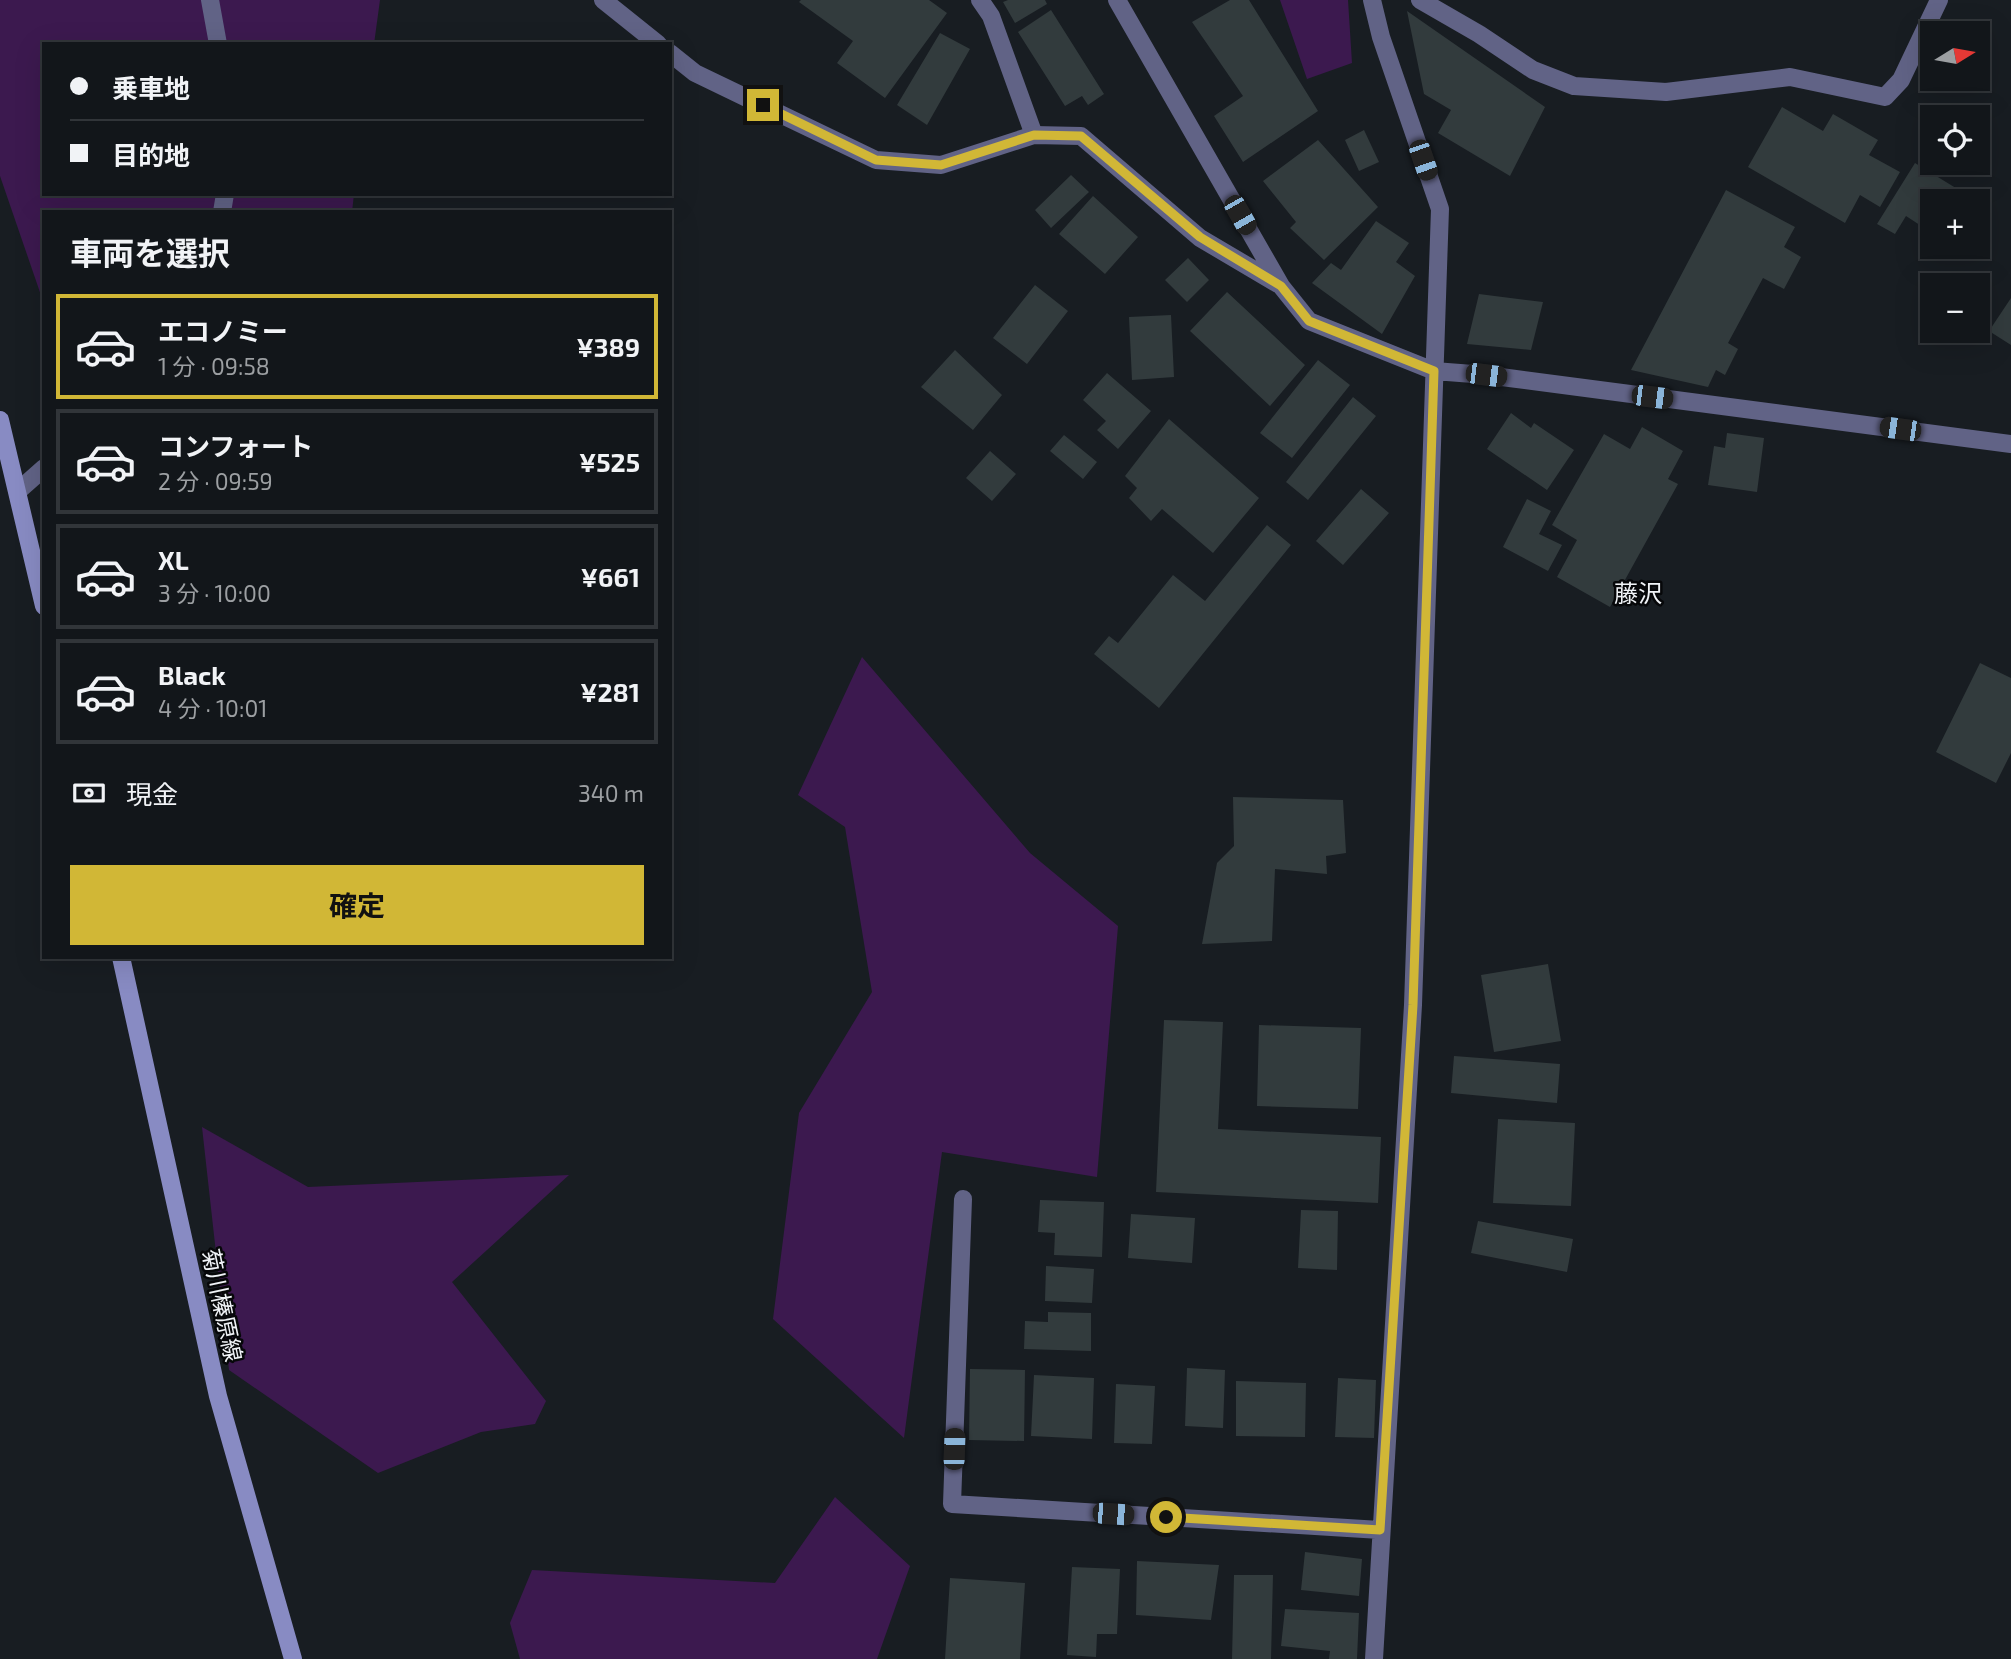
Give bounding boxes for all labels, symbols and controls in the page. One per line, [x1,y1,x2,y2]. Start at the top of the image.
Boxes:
north arrow [1920,21,1990,91]
map controls [1920,21,1990,343]
text: 乗車地 [112,72,190,103]
route end [747,89,779,121]
button: locate [1920,105,1990,175]
car [1407,137,1440,183]
text: 目的地 [112,139,190,170]
button: + [1920,189,1990,259]
car [1221,192,1260,238]
text: 車両を選択 [70,233,230,271]
button: − [1920,273,1990,343]
icon: car [74,315,137,378]
text: エコノミー [158,315,288,346]
text: ¥389 [576,331,640,362]
text: 1 分 · 09:58 [158,352,270,380]
car [1464,362,1509,388]
car [1630,384,1675,410]
car [1878,416,1923,442]
icon: car [74,430,137,493]
text: コンフォート [158,430,313,461]
text: ¥525 [579,446,640,477]
text: 2 分 · 09:59 [158,467,273,495]
text: XL [158,544,189,575]
icon: car [74,545,137,608]
text: ¥661 [581,561,640,592]
district label: 藤沢 [1614,578,1662,607]
text: 3 分 · 10:00 [158,579,271,607]
text: Black [158,659,226,690]
icon: car [74,660,137,723]
text: ¥281 [580,676,640,707]
text: 4 分 · 10:01 [158,694,267,722]
icon: cash [70,774,108,812]
text: 現金 [126,778,178,809]
text: 340 m [578,779,644,807]
button: 確定 [70,865,644,945]
street label: 菊川榛原線 [197,1246,249,1364]
car [943,1428,966,1470]
route start [1150,1501,1182,1533]
car [1092,1502,1135,1526]

